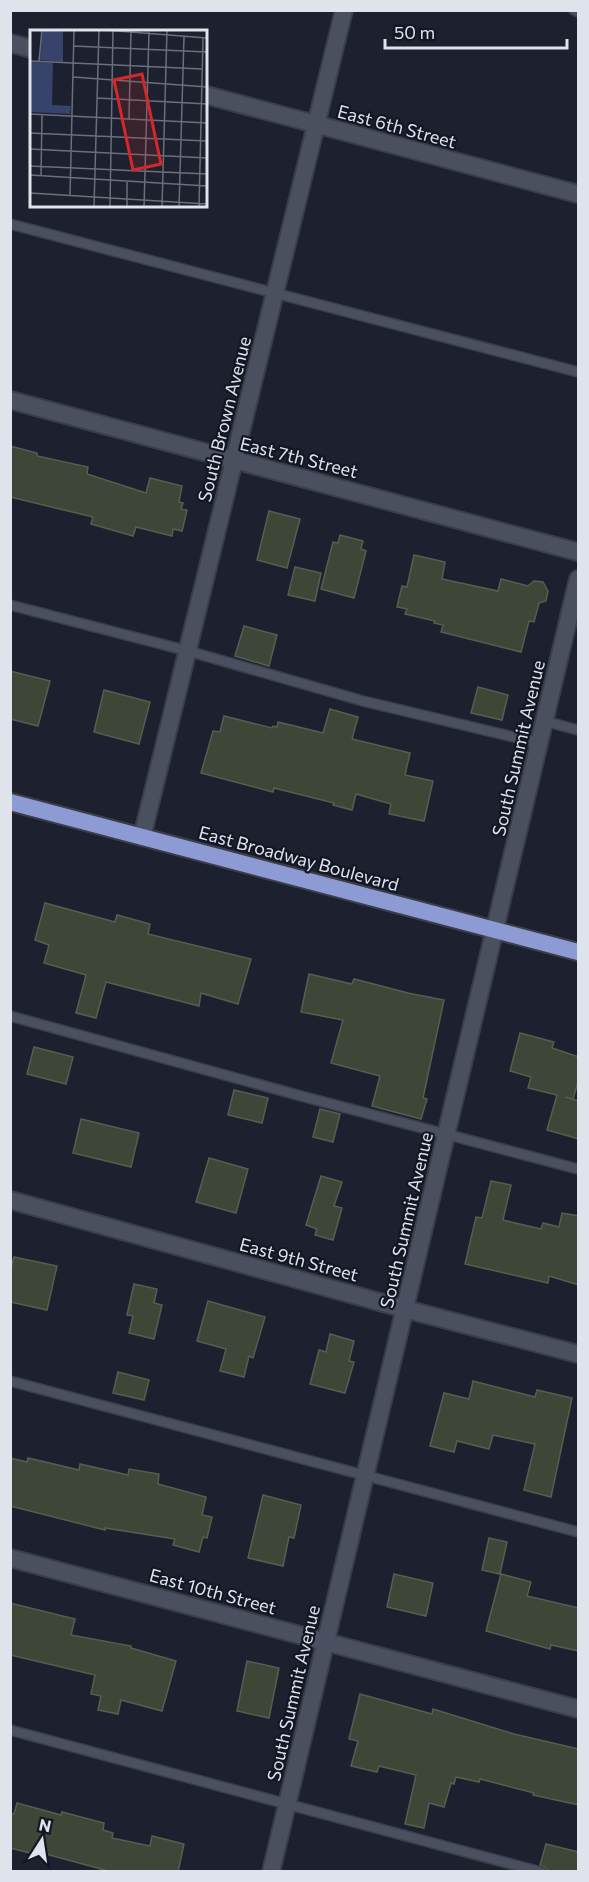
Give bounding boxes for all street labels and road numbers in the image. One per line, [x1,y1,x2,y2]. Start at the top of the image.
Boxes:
street label: East 6th Street [335,100,459,152]
street label: South Brown Avenue [193,334,255,504]
street label: East 7th Street [238,432,360,482]
street label: South Summit Avenue [487,658,549,838]
street label: East Broadway Boulevard [196,821,402,895]
street label: South Summit Avenue [375,1130,437,1310]
street label: East 9th Street [237,1233,361,1285]
street label: East 10th Street [147,1563,279,1619]
street label: South Summit Avenue [262,1603,324,1783]

